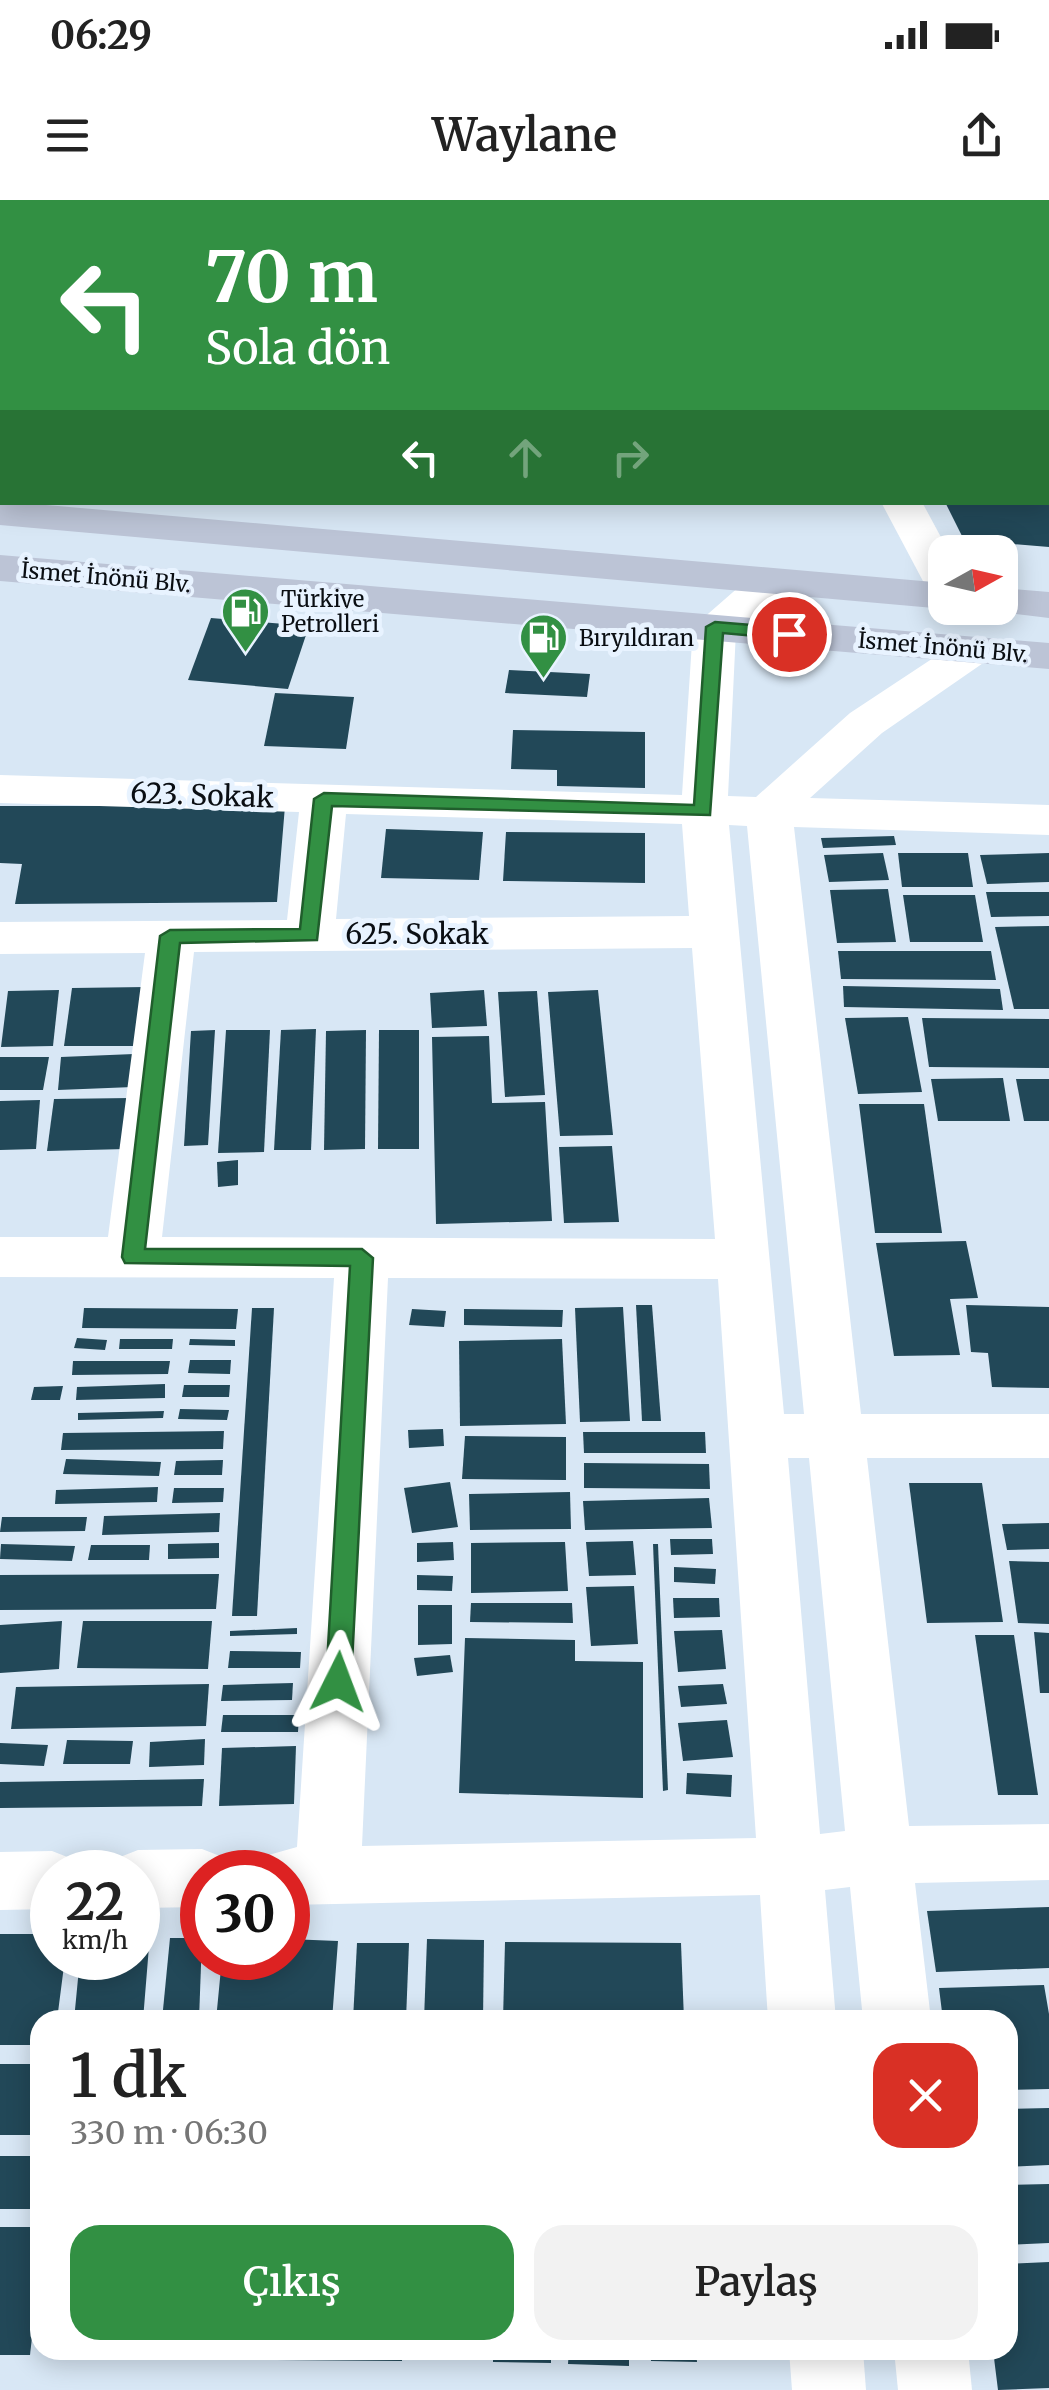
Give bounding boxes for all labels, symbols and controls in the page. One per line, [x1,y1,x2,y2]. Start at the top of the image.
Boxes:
text: 06:29 [50,12,152,59]
text: Waylane [432,107,617,163]
icon: menu [40,108,95,163]
icon: share [954,108,1009,163]
text: 70 m [205,233,378,321]
icon: left [40,240,170,370]
text: Sola dön [205,320,390,376]
icon: left [393,430,448,485]
icon: ahead [498,430,553,485]
icon: right [603,430,658,485]
north arrow [928,535,1018,625]
map controls [928,535,1018,625]
street label: İsmet İnönü Blv. [20,556,192,598]
place label: Türkiye Petrolleri [281,585,379,638]
fuel station icon: Türkiye Petrolleri [220,586,272,654]
pin [747,592,832,677]
icon: arrive [762,607,817,662]
fuel station icon: Bıryıldıran [518,612,570,680]
place label: Bıryıldıran [579,624,694,652]
street label: İsmet İnönü Blv. [857,626,1029,668]
street label: 623. Sokak [130,775,275,816]
street label: 625. Sokak [345,916,489,952]
position arrow [286,1630,390,1734]
speed limit sign: 30 [180,1850,310,1980]
text: 22 [66,1871,124,1934]
text: km/h [62,1924,128,1956]
text: 1 dk [70,2038,186,2113]
button: close [873,2043,978,2148]
text: 330 m · 06:30 [70,2113,268,2153]
button: Çıkış [70,2225,514,2340]
button: Paylaş [534,2225,978,2340]

